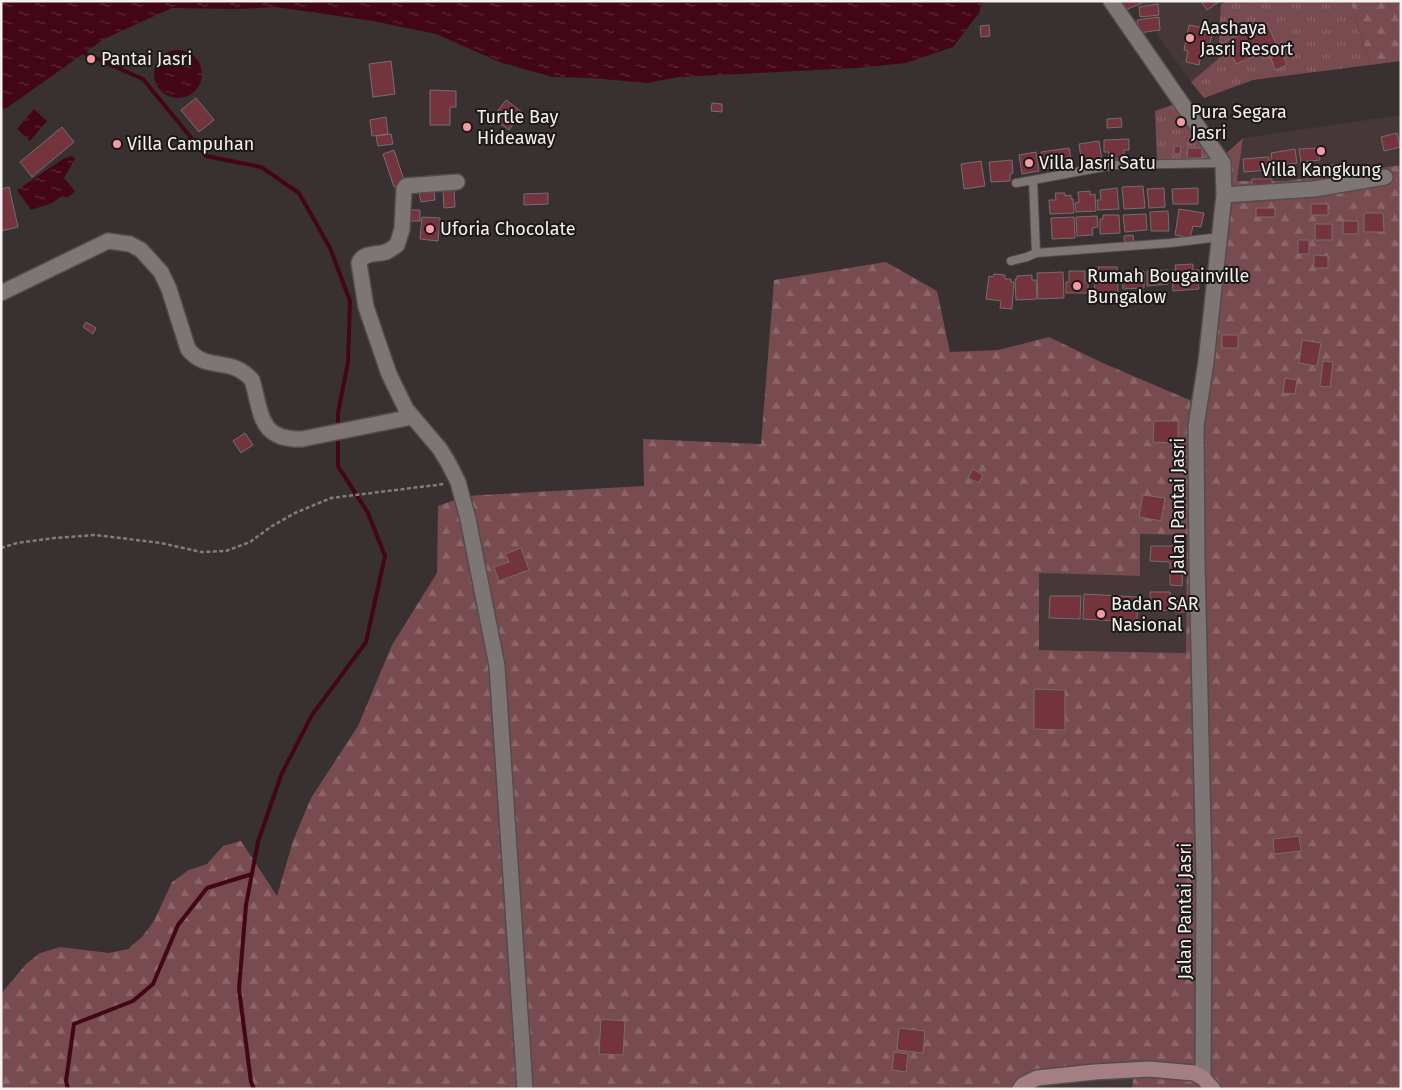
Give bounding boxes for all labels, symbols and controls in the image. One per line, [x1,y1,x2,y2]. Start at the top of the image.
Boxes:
place label: Aashaya Jasri Resort [1200,17,1294,60]
marker: Aashaya Jasri Resort [1184,32,1196,44]
place label: Pantai Jasri [101,48,192,70]
marker: Pantai Jasri [85,53,97,65]
place label: Pura Segara Jasri [1191,101,1287,144]
place label: Turtle Bay Hideaway [477,106,559,149]
marker: Pura Segara Jasri [1175,116,1187,128]
marker: Turtle Bay Hideaway [461,121,473,133]
place label: Villa Campuhan [127,133,254,155]
marker: Villa Campuhan [111,138,123,150]
marker: Villa Kangkung [1315,145,1327,157]
place label: Villa Jasri Satu [1039,152,1156,174]
marker: Villa Jasri Satu [1023,157,1035,169]
place label: Villa Kangkung [1261,159,1382,181]
place label: Uforia Chocolate [440,218,576,240]
marker: Uforia Chocolate [424,223,436,235]
place label: Rumah Bougainville Bungalow [1087,265,1249,308]
marker: Rumah Bougainville Bungalow [1071,280,1083,292]
street label: Jalan Pantai Jasri [1167,438,1189,574]
place label: Badan SAR Nasional [1111,593,1199,636]
marker: Badan SAR Nasional [1095,608,1107,620]
street label: Jalan Pantai Jasri [1174,843,1196,979]

